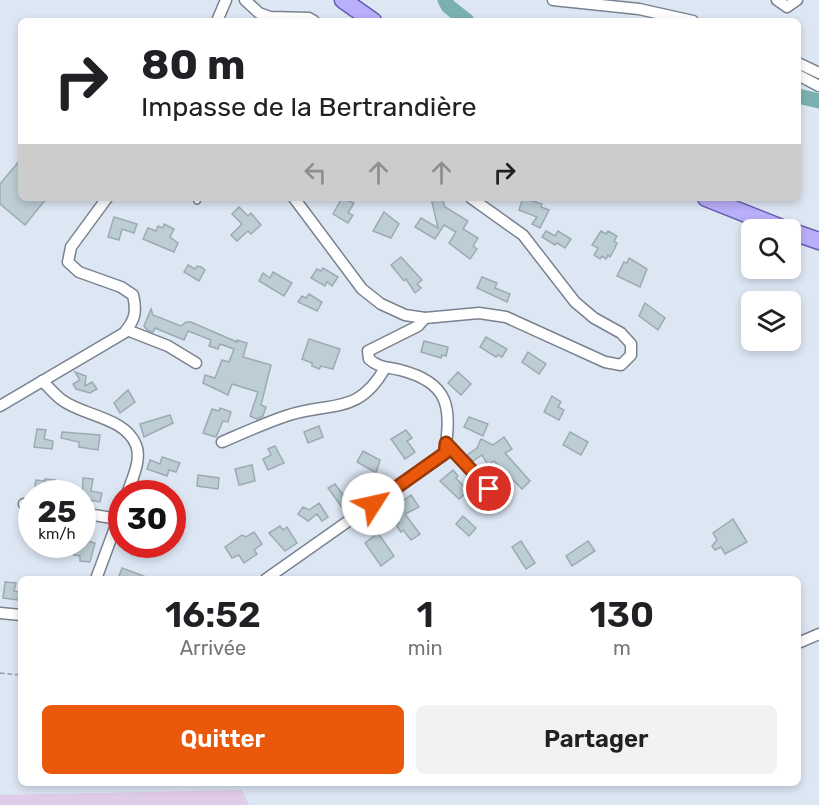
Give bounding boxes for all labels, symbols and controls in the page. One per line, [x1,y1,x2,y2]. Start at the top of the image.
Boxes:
text: 80 m [141,40,245,90]
icon: right [42,42,120,120]
text: Impasse de la Bertrandière [141,91,477,123]
icon: left [299,156,332,189]
icon: ahead [362,156,395,189]
icon: ahead [425,156,458,189]
icon: right [488,156,521,189]
map controls [741,219,801,351]
button: search [741,219,801,279]
button: layers [741,291,801,351]
pin [463,463,514,514]
position arrow [341,472,405,536]
icon: arrive [472,472,505,505]
speed limit sign: 30 [108,480,186,558]
text: 25 [38,494,76,530]
text: km/h [38,525,76,543]
text: 16:52 [165,593,261,636]
text: 1 [417,593,434,636]
text: 130 [590,593,654,636]
text: Arrivée [180,636,246,660]
text: min [408,636,443,660]
text: m [613,636,631,660]
button: Quitter [42,705,404,774]
button: Partager [416,705,777,774]

